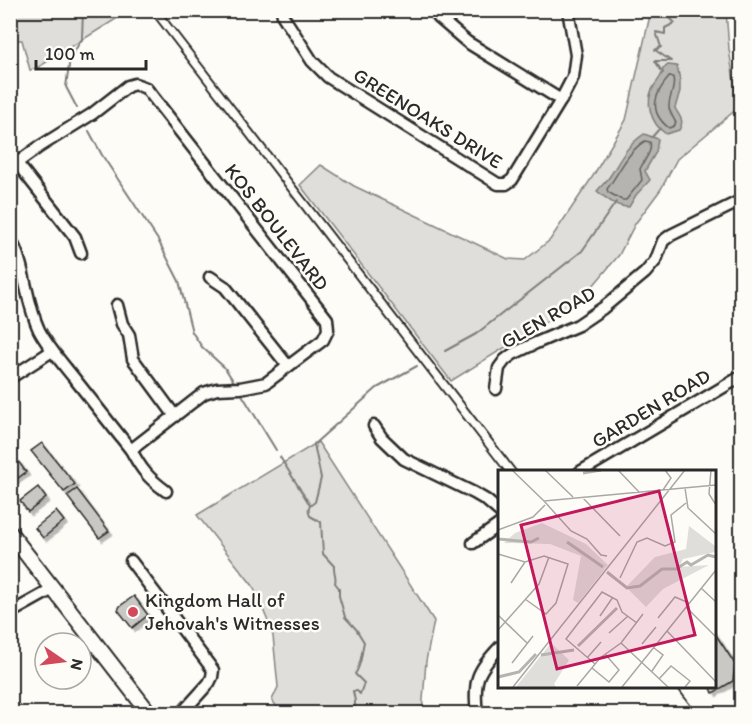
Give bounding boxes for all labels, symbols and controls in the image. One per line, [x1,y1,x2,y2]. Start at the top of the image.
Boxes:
scale bar [36,33,146,71]
text: 100 m [45,43,95,65]
street label: GREENOAKS DRIVE [349,62,507,174]
street label: KOS BOULEVARD [220,159,334,295]
street label: GLEN ROAD [497,280,599,354]
street label: GARDEN ROAD [587,363,715,453]
inset map [498,470,716,688]
place label: Kingdom Hall of Jehovah's Witnesses [145,588,320,635]
marker: Kingdom Hall of Jehovah's Witnesses [126,605,140,619]
north arrow [33,631,93,691]
text: N [67,657,88,672]

